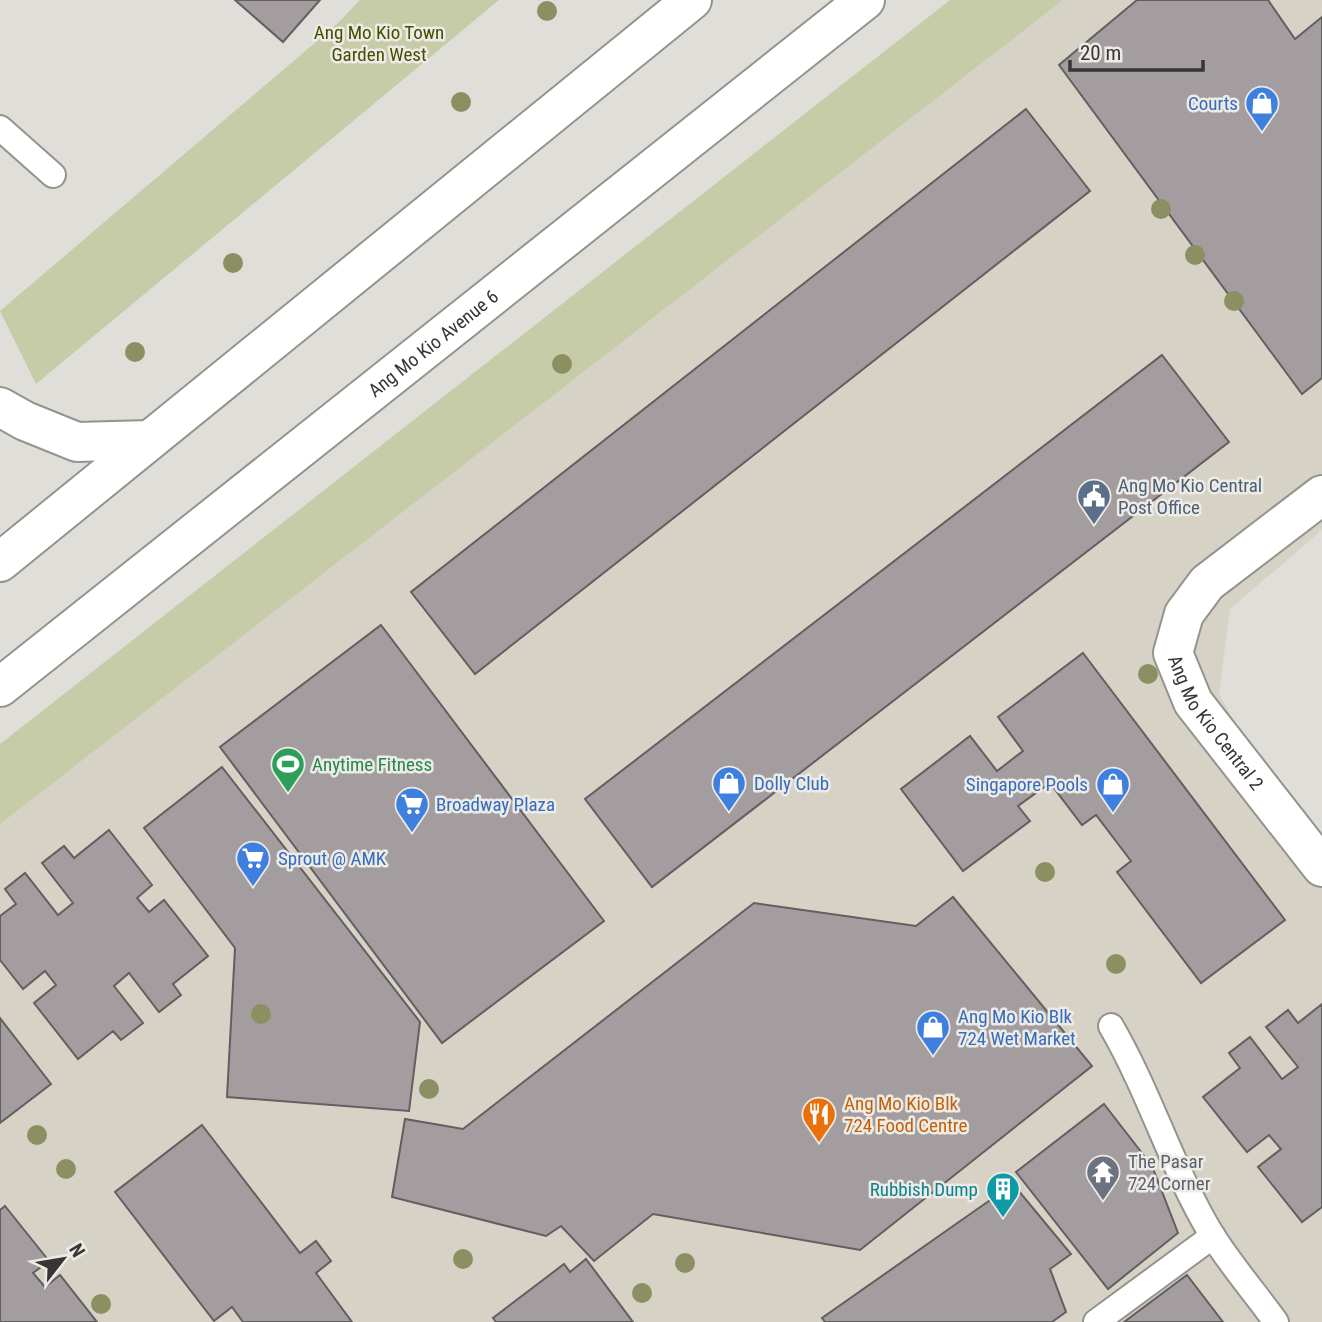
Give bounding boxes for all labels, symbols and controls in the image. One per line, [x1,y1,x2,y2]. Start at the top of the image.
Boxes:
park label: Ang Mo Kio Town Garden West [314,21,444,66]
scale bar [1070,28,1203,72]
text: 20 m [1080,41,1121,65]
shop icon: Courts [1243,84,1281,133]
place label: Courts [1188,92,1238,115]
street label: Ang Mo Kio Avenue 6 [364,285,503,402]
place label: Ang Mo Kio Central Post Office [1118,474,1262,519]
public building icon: Ang Mo Kio Central Post Office [1075,477,1113,526]
street label: Ang Mo Kio Central 2 [1163,652,1268,795]
sports icon: Anytime Fitness [269,745,307,794]
place label: Anytime Fitness [312,753,432,776]
shop icon: Dolly Club [710,764,748,813]
shop icon: Singapore Pools [1094,765,1132,814]
place label: Dolly Club [754,772,829,795]
place label: Singapore Pools [966,773,1088,796]
supermarket icon: Broadway Plaza [393,785,431,834]
place label: Broadway Plaza [436,793,555,816]
supermarket icon: Sprout @ AMK [234,839,272,888]
place label: Sprout @ AMK [278,847,387,870]
place label: Ang Mo Kio Blk 724 Wet Market [958,1005,1076,1050]
shop icon: Ang Mo Kio Blk 724 Wet Market [914,1008,952,1057]
place label: Ang Mo Kio Blk 724 Food Centre [844,1092,967,1137]
restaurant icon: Ang Mo Kio Blk 724 Food Centre [800,1095,838,1144]
place label: The Pasar 724 Corner [1128,1150,1211,1195]
temple icon: The Pasar 724 Corner [1084,1153,1122,1202]
building icon: Rubbish Dump [984,1170,1022,1219]
place label: Rubbish Dump [870,1178,978,1201]
north arrow [28,1224,98,1294]
text: N [64,1240,90,1261]

